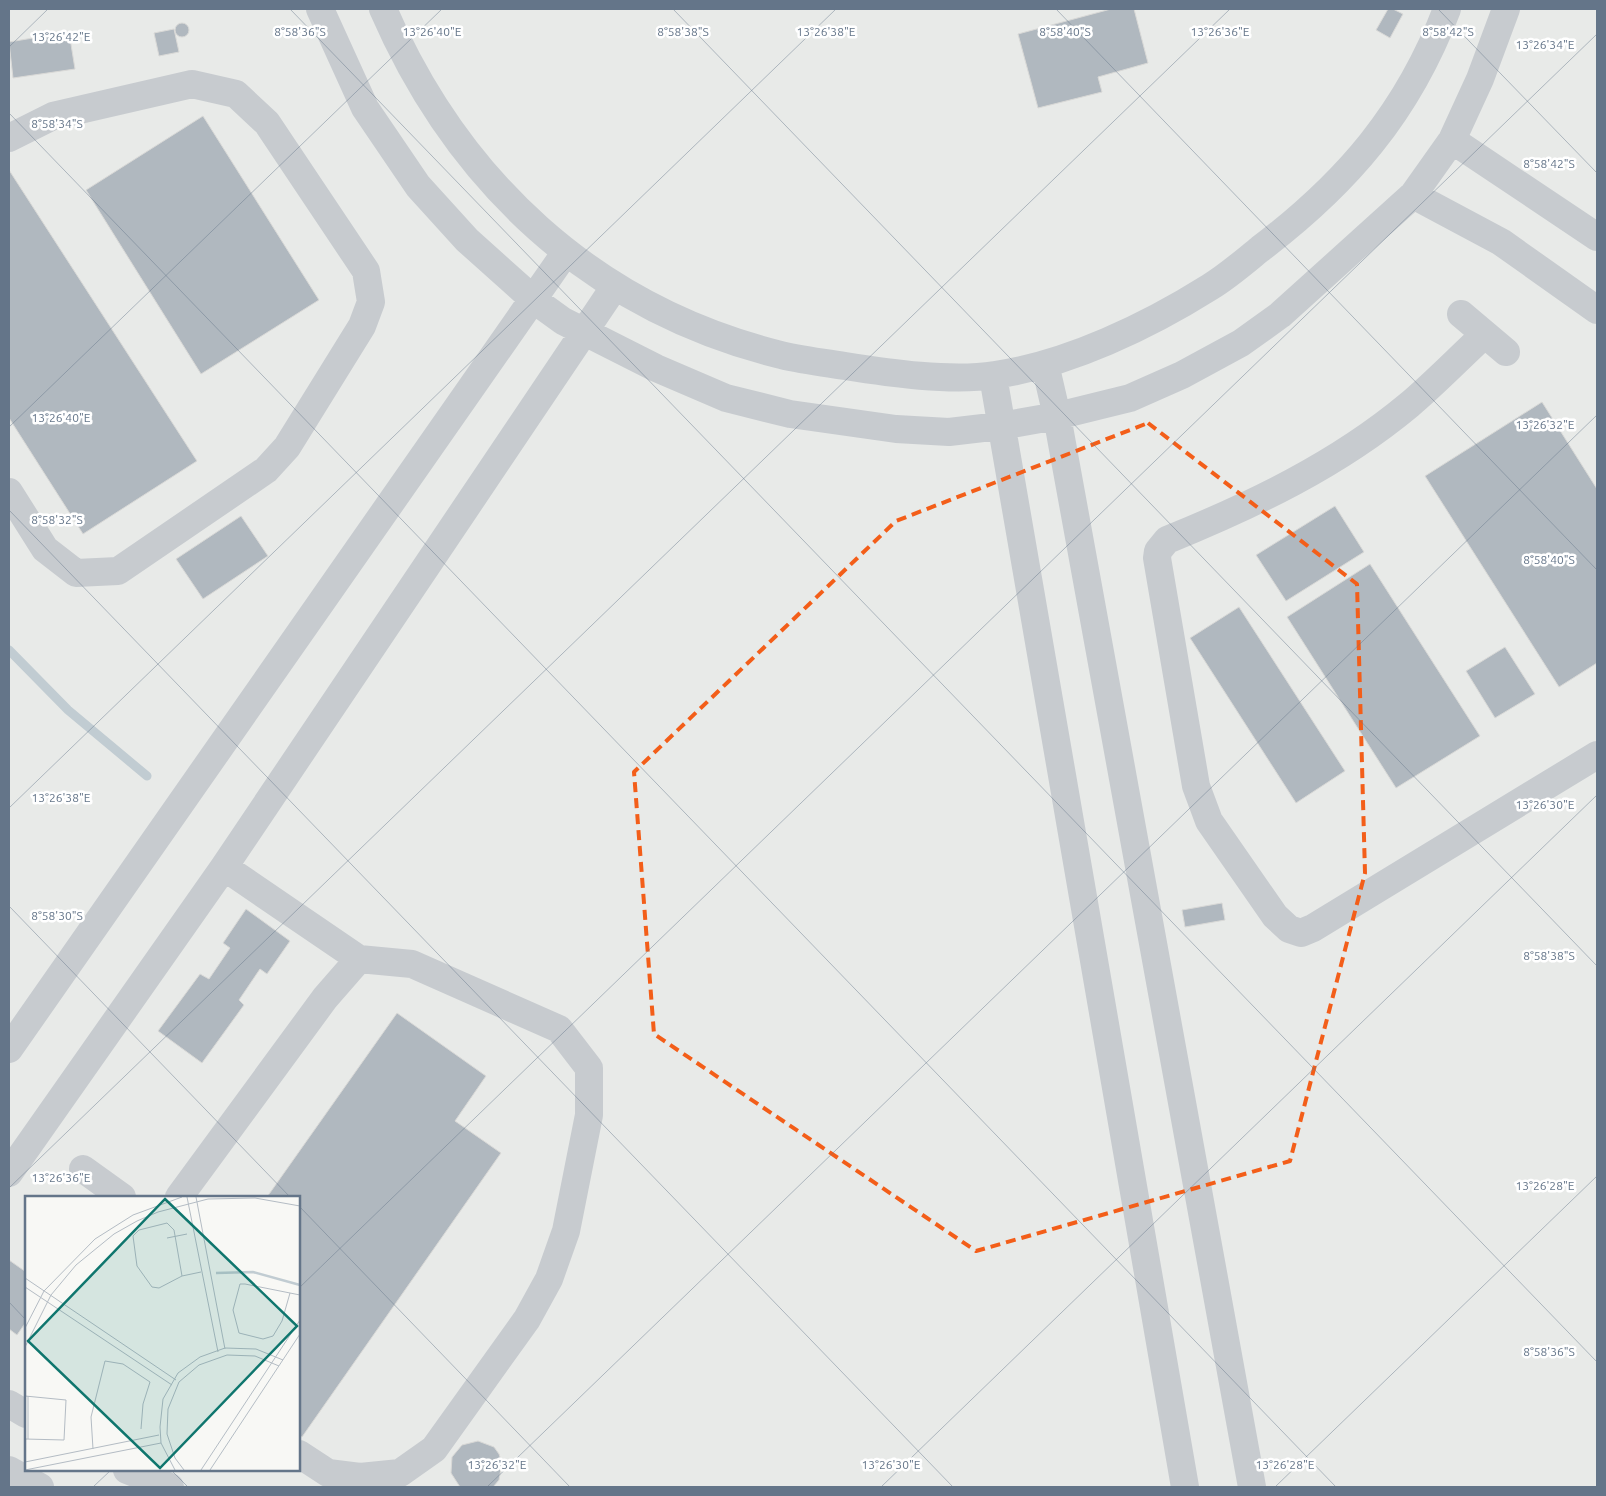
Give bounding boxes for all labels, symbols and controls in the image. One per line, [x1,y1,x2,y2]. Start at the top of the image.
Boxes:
text: 8°58'36"S [274,25,326,38]
text: 13°26'40"E [403,25,462,38]
text: 8°58'38"S [657,25,709,38]
text: 13°26'38"E [797,25,856,38]
text: 8°58'40"S [1039,25,1091,38]
text: 13°26'36"E [1191,25,1250,38]
text: 8°58'42"S [1422,25,1474,38]
text: 13°26'42"E [32,30,91,43]
text: 13°26'34"E [1516,38,1575,51]
text: 8°58'34"S [31,117,83,130]
text: 8°58'42"S [1523,157,1575,170]
text: 13°26'40"E [32,411,91,424]
text: 13°26'32"E [1516,418,1575,431]
text: 8°58'32"S [31,513,83,526]
text: 8°58'40"S [1523,553,1575,566]
text: 13°26'38"E [32,791,91,804]
text: 13°26'30"E [1516,798,1575,811]
text: 8°58'30"S [31,909,83,922]
text: 8°58'38"S [1523,949,1575,962]
text: 13°26'36"E [32,1171,91,1184]
text: 13°26'28"E [1516,1179,1575,1192]
inset map [25,1196,300,1471]
text: 8°58'36"S [1523,1345,1575,1358]
text: 13°26'32"E [468,1458,527,1471]
text: 13°26'30"E [862,1458,921,1471]
text: 13°26'28"E [1256,1458,1315,1471]

